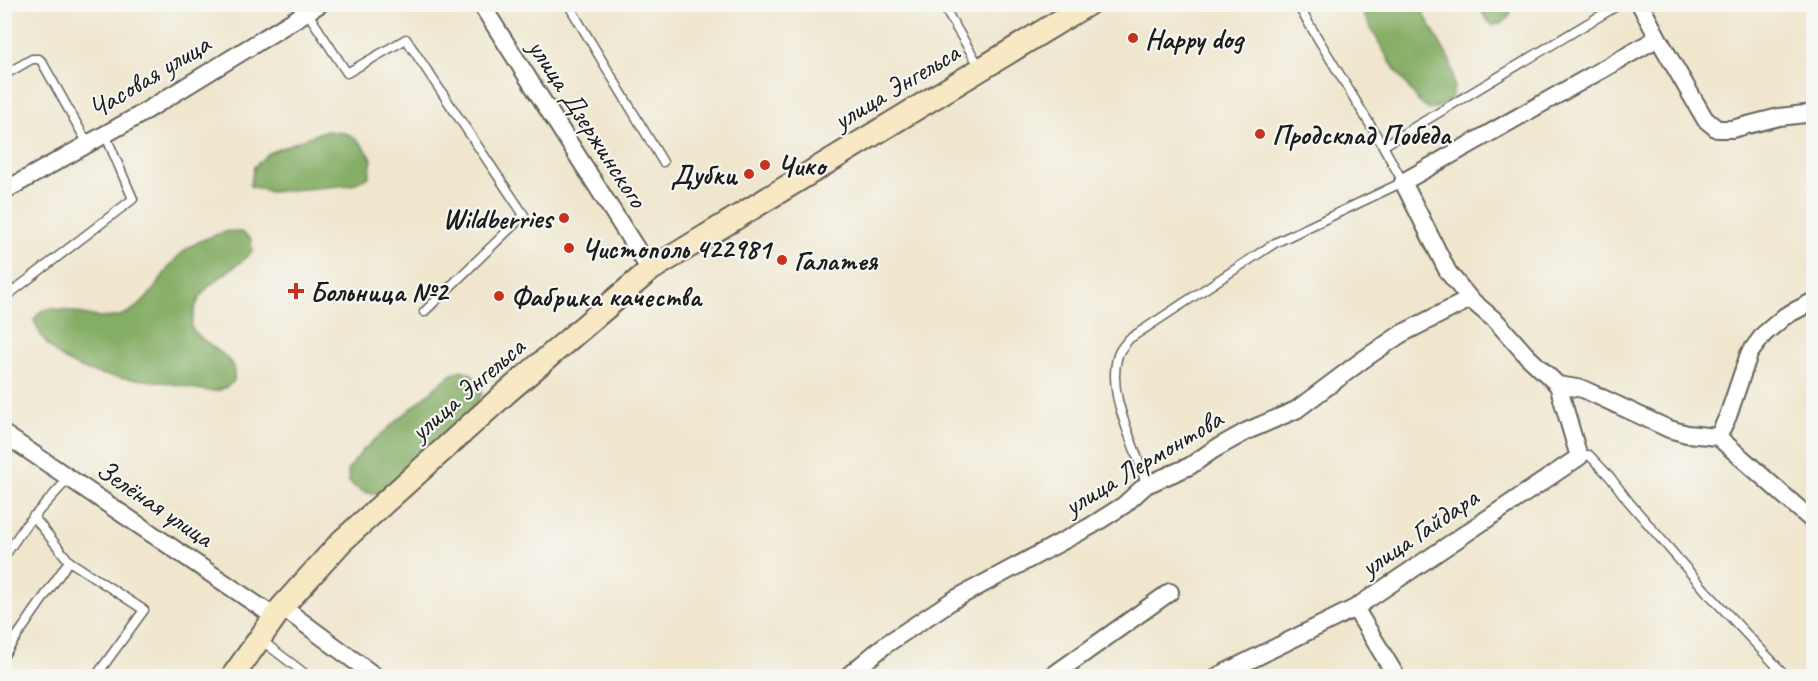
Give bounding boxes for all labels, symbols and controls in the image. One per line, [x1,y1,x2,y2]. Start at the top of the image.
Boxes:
place label: Happy dog [1145,21,1245,56]
street label: Часовая улица [82,25,218,126]
street label: улица Дзержинского [519,30,657,216]
marker: Happy dog [1126,31,1140,45]
street label: улица Энгельса [825,34,967,138]
place label: Продсклад Победа [1272,117,1452,152]
marker: Продсклад Победа [1253,127,1267,141]
place label: Чико [777,148,828,183]
place label: Дубки [671,157,738,192]
marker: Чико [758,158,772,172]
marker: Дубки [742,167,756,181]
place label: Wildberries [443,201,555,236]
marker: Wildberries [557,211,571,225]
place label: Чистополь 422981 [581,231,774,266]
marker: Чистополь 422981 [562,241,576,255]
place label: Галатея [794,243,879,278]
marker: Галатея [775,253,789,267]
place label: Больница №2 [310,274,450,309]
place label: Фабрика качества [511,279,704,314]
marker: Больница №2 [287,282,305,300]
marker: Фабрика качества [492,289,506,303]
street label: улица Энгельса [401,328,533,450]
street label: улица Лермонтова [1056,400,1230,524]
street label: Зелёная улица [90,451,221,556]
street label: улица Гайдара [1352,479,1486,585]

